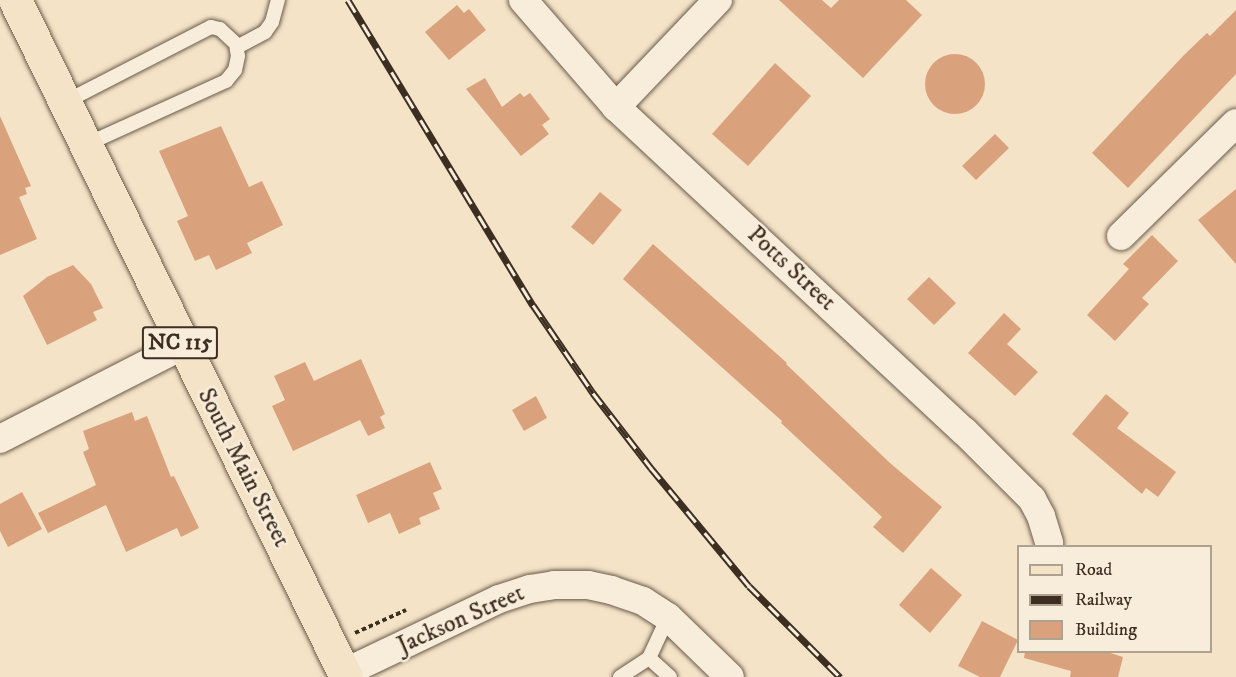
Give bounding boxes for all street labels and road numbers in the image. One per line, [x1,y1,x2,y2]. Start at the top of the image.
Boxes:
street label: Potts Street [741,221,841,317]
road number: NC 115 [141,324,219,362]
street label: South Main Street [191,384,295,552]
street label: Jackson Street [393,579,529,661]

